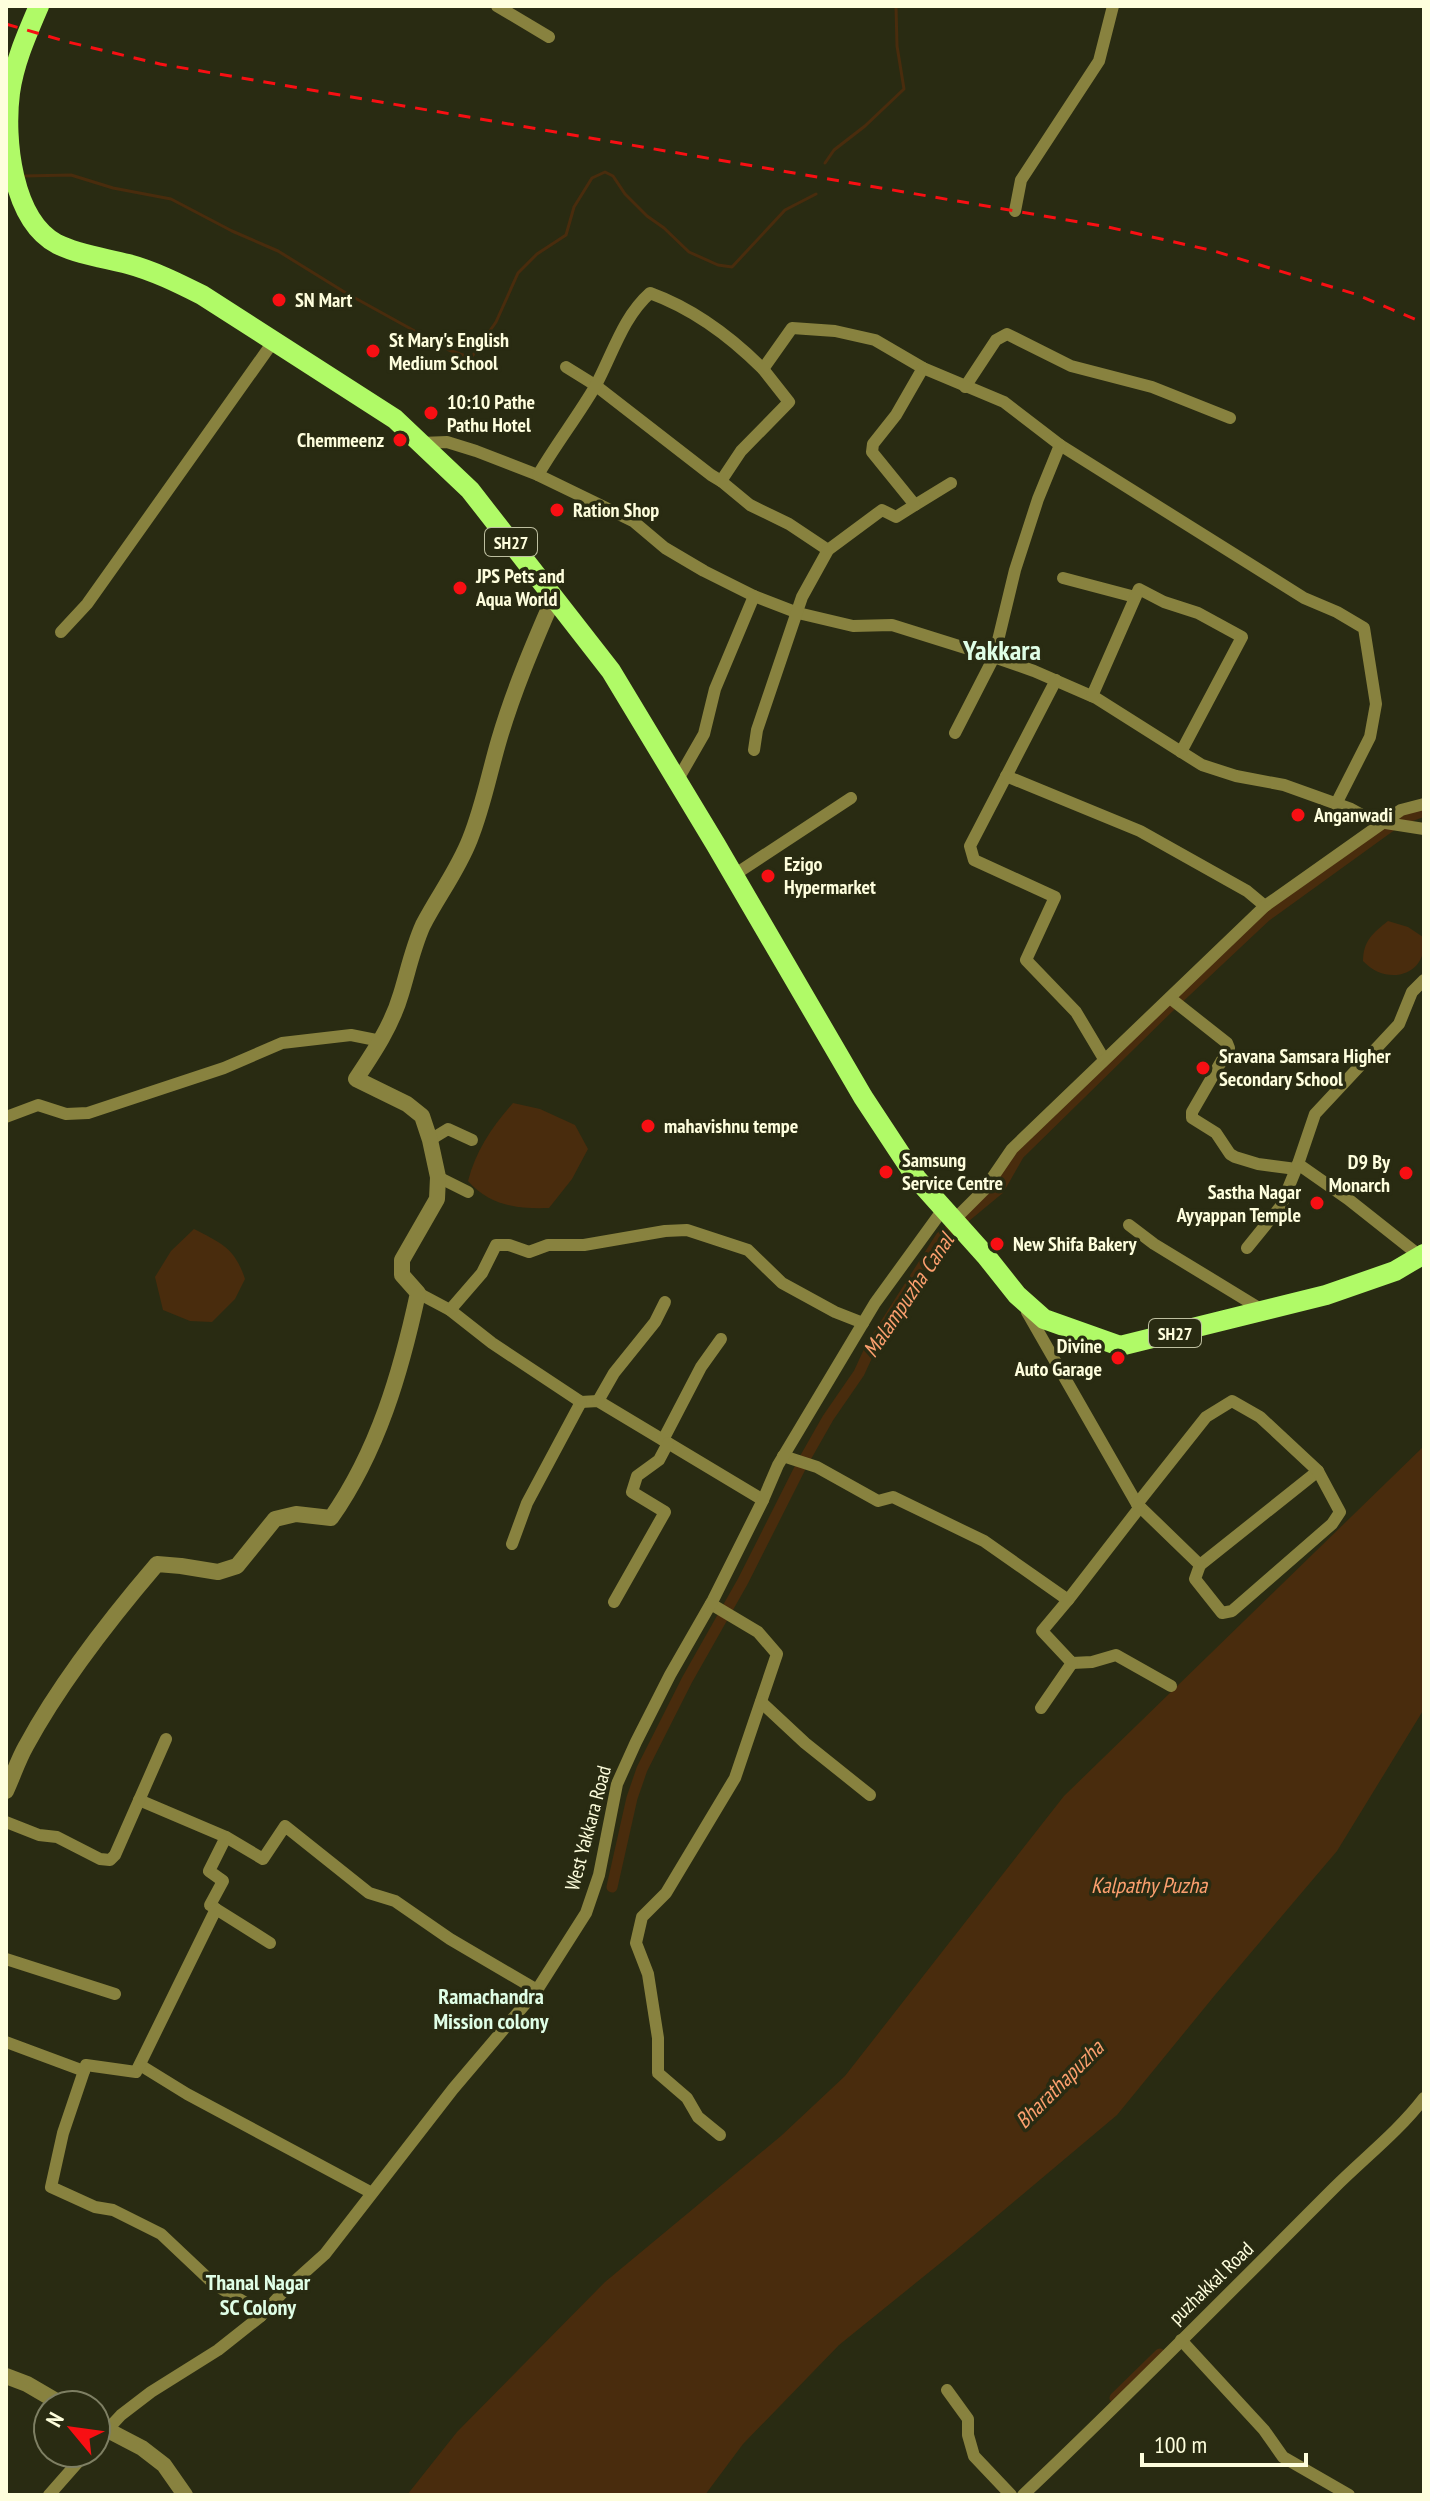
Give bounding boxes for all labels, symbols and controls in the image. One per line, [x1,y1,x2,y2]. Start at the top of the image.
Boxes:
place label: SN Mart [295,287,353,313]
marker: SN Mart [270,291,288,309]
place label: St Mary's English Medium School [389,327,509,376]
marker: St Mary's English Medium School [364,342,382,360]
place label: 10:10 Pathe Pathu Hotel [447,389,535,438]
marker: 10:10 Pathe Pathu Hotel [422,404,440,422]
place label: Chemmeenz [297,427,384,453]
marker: Chemmeenz [391,431,409,449]
place label: Ration Shop [573,497,659,523]
marker: Ration Shop [548,501,566,519]
road number: SH27 [485,528,537,556]
place label: JPS Pets and Aqua World [475,563,565,612]
marker: JPS Pets and Aqua World [451,579,469,597]
district label: Yakkara [962,631,1041,668]
place label: Anganwadi [1313,802,1393,828]
marker: Anganwadi [1289,806,1307,824]
place label: Ezigo Hypermarket [784,851,876,900]
marker: Ezigo Hypermarket [759,867,777,885]
place label: Sravana Samsara Higher Secondary School [1219,1043,1391,1092]
marker: Sravana Samsara Higher Secondary School [1194,1059,1212,1077]
place label: mahavishnu tempe [664,1113,798,1139]
marker: mahavishnu tempe [639,1117,657,1135]
place label: Samsung Service Centre [902,1147,1003,1196]
place label: D9 By Monarch [1329,1149,1391,1198]
marker: Samsung Service Centre [877,1163,895,1181]
marker: D9 By Monarch [1397,1164,1415,1182]
place label: Sastha Nagar Ayyappan Temple [1176,1179,1301,1228]
marker: Sastha Nagar Ayyappan Temple [1308,1194,1326,1212]
water label: Malampuzha Canal [856,1226,961,1362]
place label: New Shifa Bakery [1013,1231,1137,1257]
marker: New Shifa Bakery [988,1235,1006,1253]
road number: SH27 [1149,1319,1201,1347]
place label: Divine Auto Garage [1014,1333,1102,1382]
marker: Divine Auto Garage [1109,1349,1127,1367]
street label: West Yakkara Road [559,1763,617,1893]
water label: Kalpathy Puzha [1091,1871,1208,1899]
district label: Ramachandra Mission colony [433,1982,550,2035]
water label: Bharathapuzha [1009,2033,1110,2134]
street label: puzhakkal Road [1163,2236,1259,2330]
district label: Thanal Nagar SC Colony [206,2268,311,2321]
north arrow [32,2389,112,2469]
text: N [39,2407,70,2431]
scale bar [1142,2417,1306,2467]
text: 100 m [1154,2429,1207,2460]

